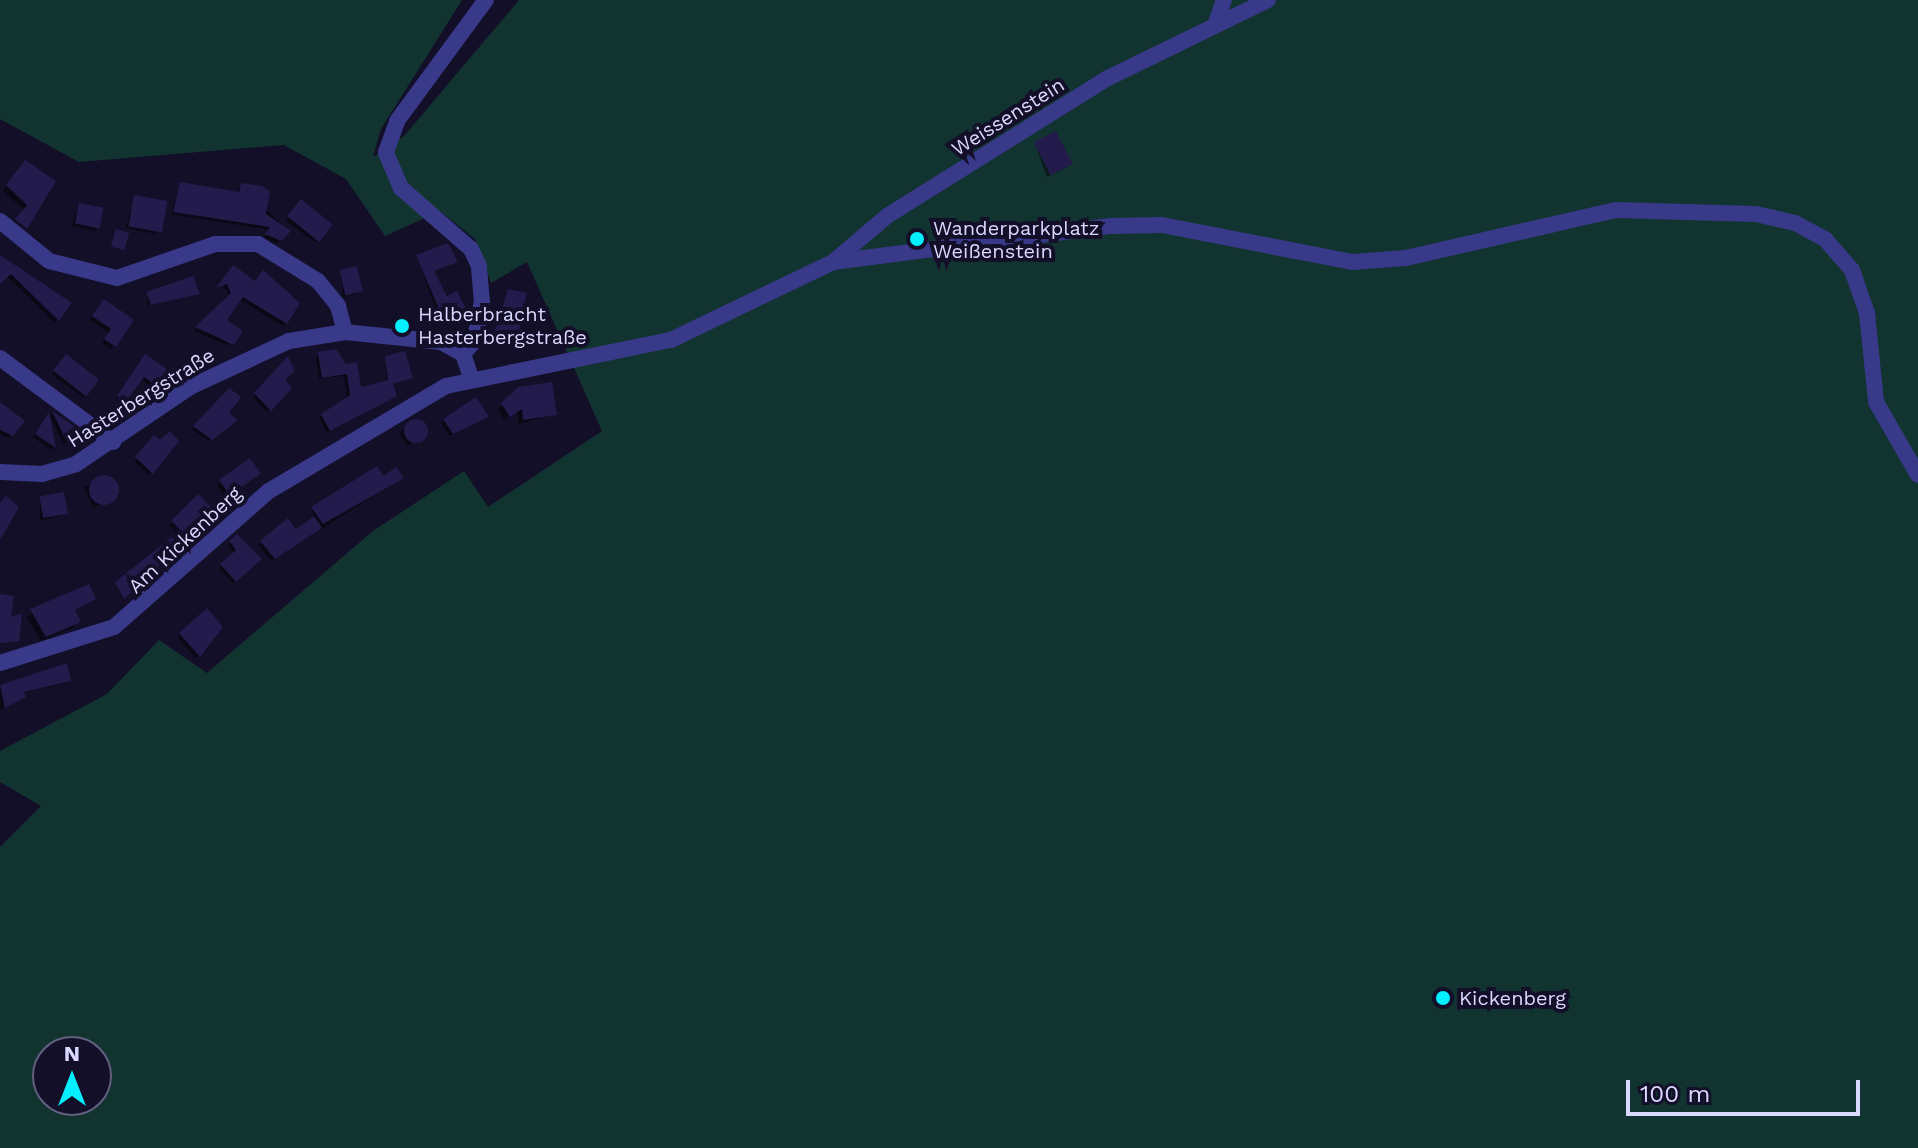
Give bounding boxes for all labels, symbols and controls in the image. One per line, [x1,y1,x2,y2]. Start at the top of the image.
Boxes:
street label: Weissenstein [947,73,1069,161]
place label: Wanderparkplatz Weißenstein [933,216,1099,263]
marker: Wanderparkplatz Weißenstein [908,230,926,248]
place label: Halberbracht Hasterbergstraße [418,302,587,349]
marker: Halberbracht Hasterbergstraße [393,317,411,335]
street label: Hasterbergstraße [63,343,219,453]
street label: Am Kickenberg [123,481,247,599]
place label: Kickenberg [1459,986,1566,1010]
marker: Kickenberg [1434,989,1452,1007]
north arrow [32,1036,112,1116]
text: N [64,1041,80,1066]
scale bar [1630,1064,1864,1114]
text: 100 m [1640,1080,1710,1108]

